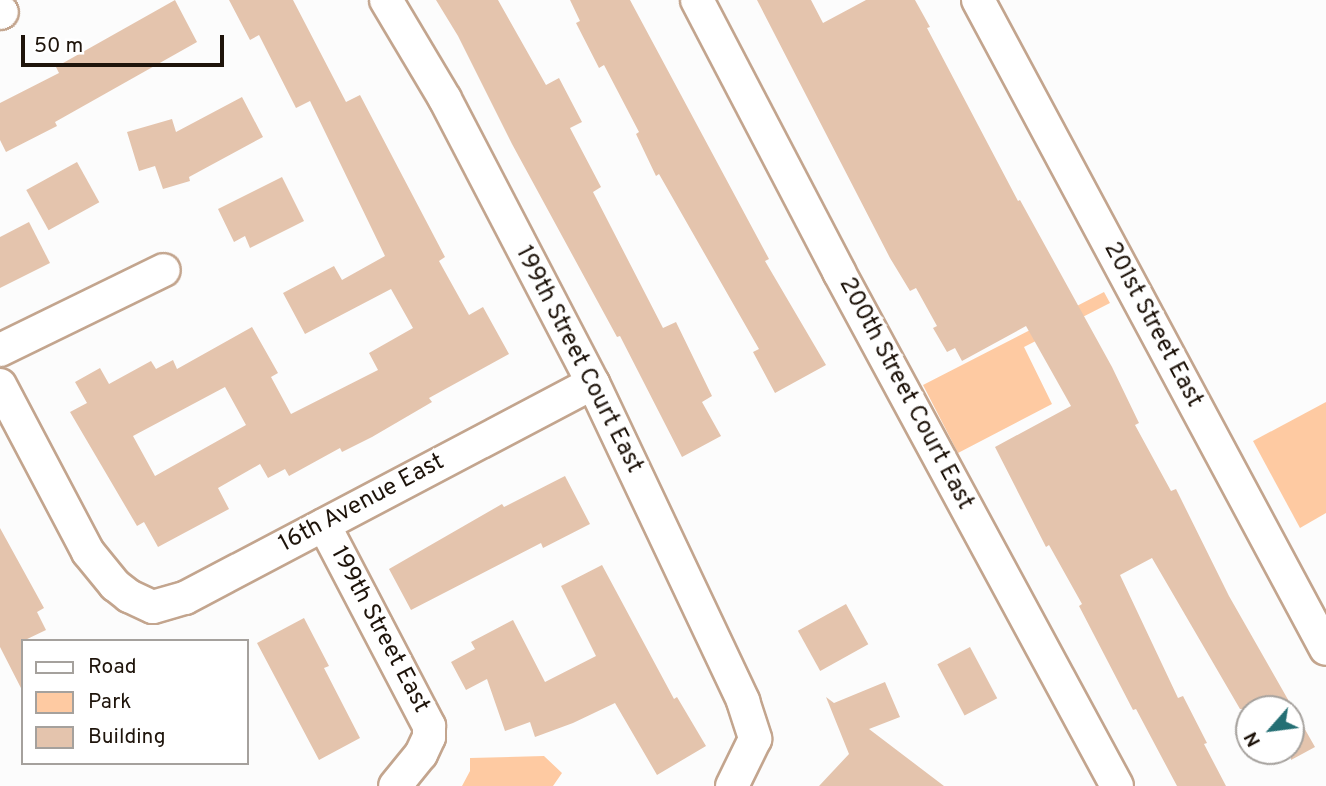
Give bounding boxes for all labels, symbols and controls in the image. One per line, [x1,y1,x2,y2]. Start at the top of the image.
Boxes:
scale bar [24,21,228,65]
text: 50 m [34,33,83,60]
street label: 201st Street East [1096,237,1208,413]
street label: 199th Street Court East [508,242,648,478]
street label: 200th Street Court East [832,273,978,515]
street label: 16th Avenue East [274,448,450,560]
street label: 199th Street East [323,542,435,718]
legend [21,639,248,765]
text: Road [88,654,137,681]
text: Park [88,689,131,716]
north arrow [1235,695,1305,765]
text: Building [88,724,166,751]
text: N [1239,727,1267,751]

